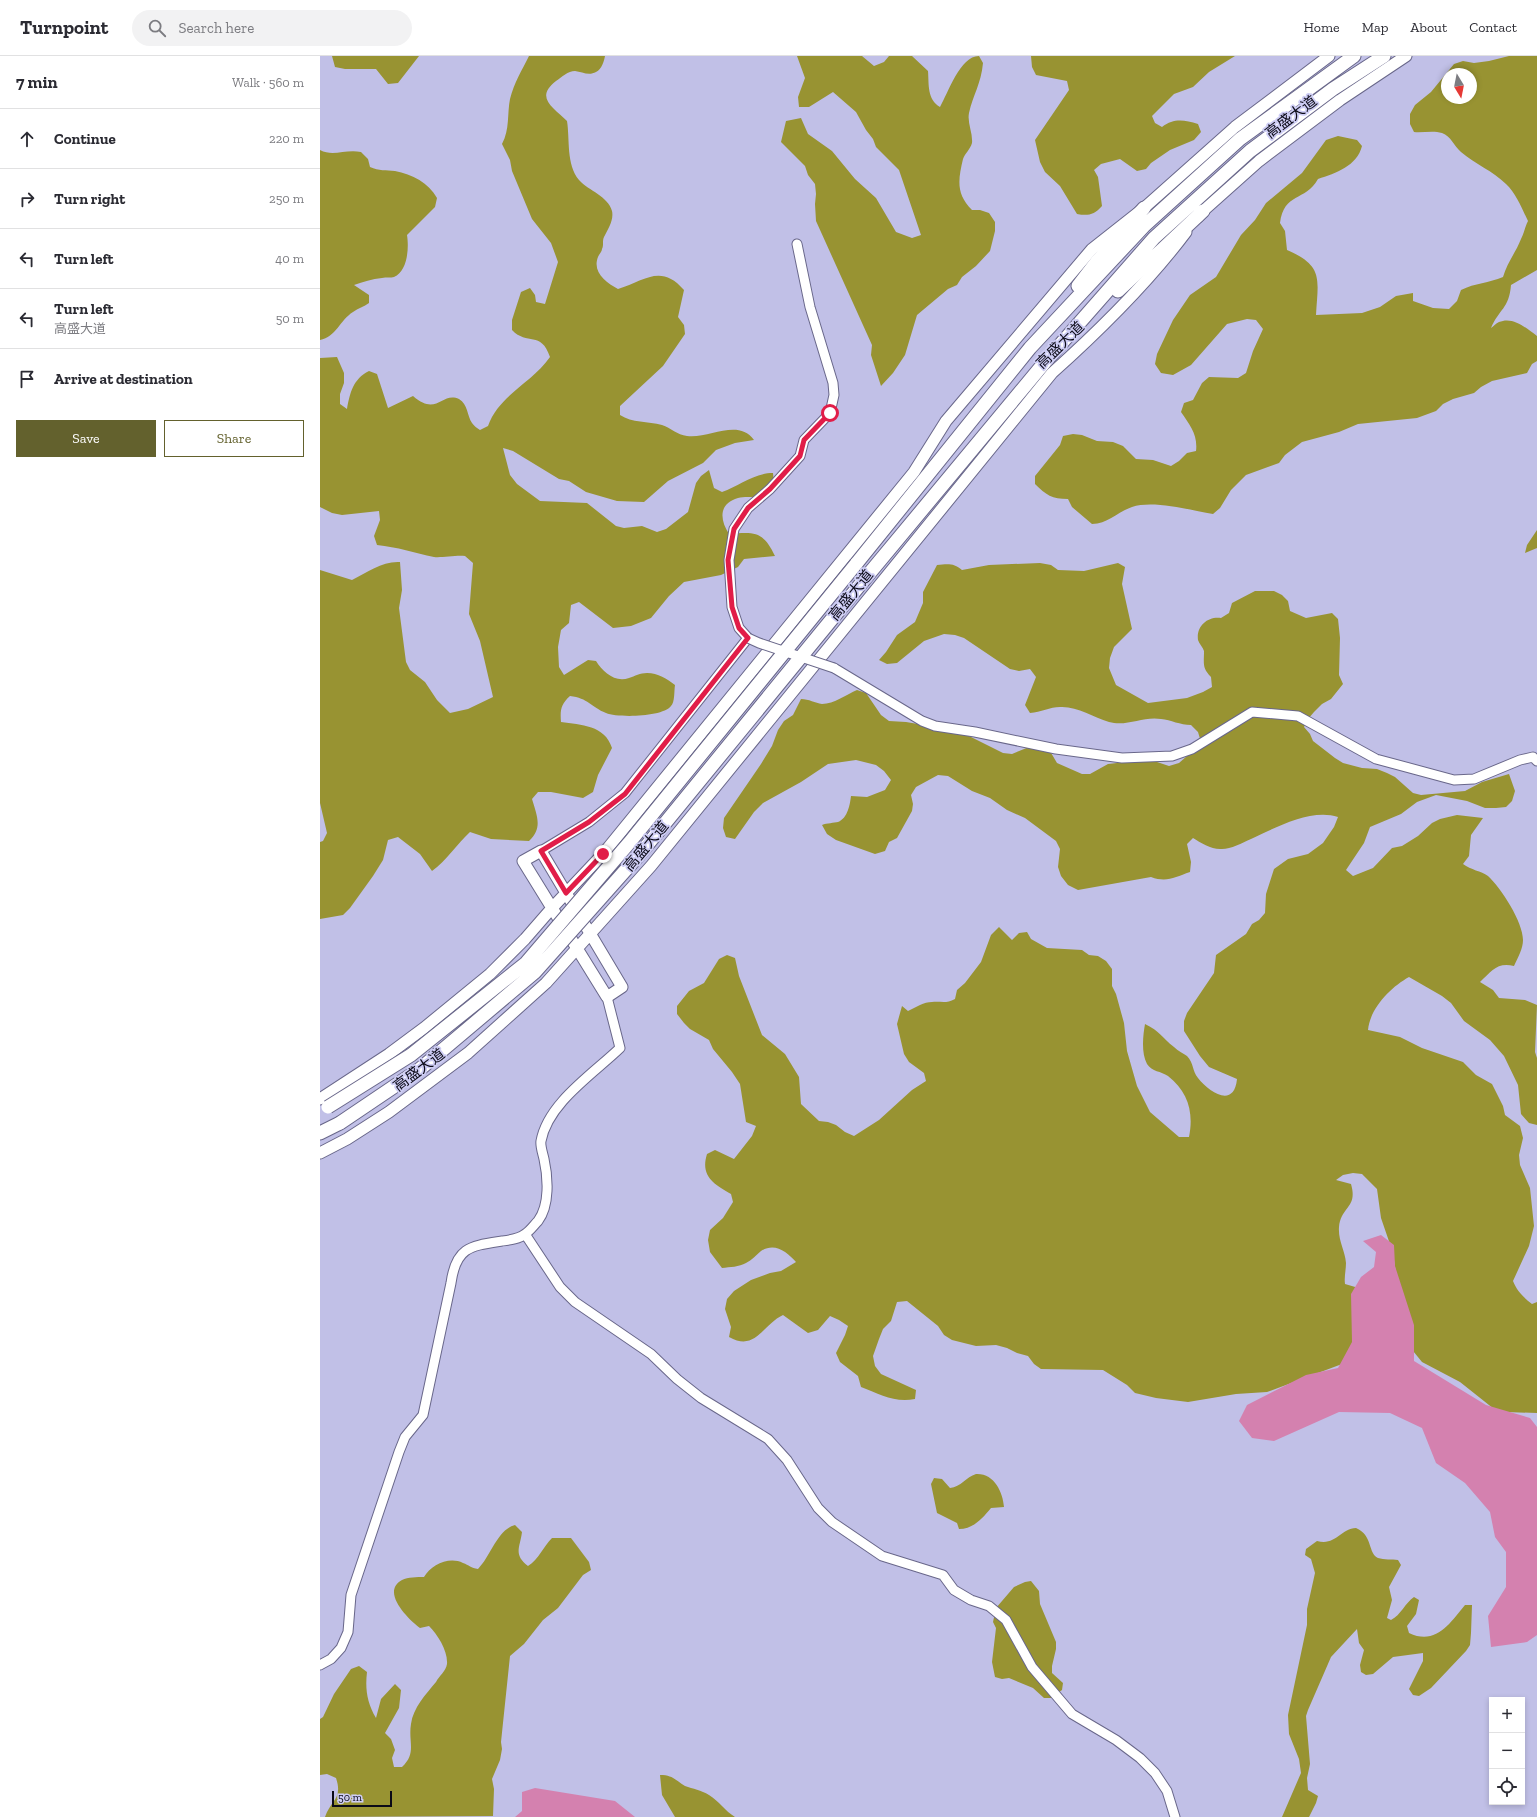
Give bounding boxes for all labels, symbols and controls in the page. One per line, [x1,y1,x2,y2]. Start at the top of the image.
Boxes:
search box [132,10,412,46]
text: Turnpoint [20,16,108,39]
icon: search [146,17,168,39]
text: Search here [178,19,254,37]
text: Home [1304,19,1340,36]
text: Map [1362,19,1388,36]
text: About [1410,19,1447,36]
text: Contact [1469,19,1517,36]
north arrow [1441,68,1477,104]
text: 7 min [16,72,58,92]
text: Walk · 560 m [232,75,304,90]
street label: 高盛大道 [1262,92,1320,142]
icon: ahead [16,128,38,150]
text: Continue [54,130,116,148]
text: 220 m [269,131,304,146]
icon: right [16,188,38,210]
text: Turn right [54,190,125,208]
text: 250 m [269,191,304,206]
icon: left [16,248,38,270]
text: Turn left [54,250,114,268]
text: 40 m [275,251,304,266]
text: Turn left [54,300,114,318]
icon: left [16,308,38,330]
text: 50 m [276,311,304,326]
street label: 高盛大道 [1032,318,1088,372]
text: 高盛大道 [54,321,106,336]
icon: arrive [16,368,38,390]
text: Arrive at destination [54,370,193,388]
route start [821,404,839,422]
button: Save [16,420,156,457]
button: Share [164,420,304,457]
street label: 高盛大道 [825,566,877,624]
street label: 高盛大道 [620,817,672,875]
route end [594,845,612,863]
street label: 高盛大道 [390,1045,448,1095]
map controls [1489,1697,1525,1805]
button: + [1489,1697,1525,1733]
button: − [1489,1733,1525,1769]
button: locate [1489,1769,1525,1805]
scale bar [332,1789,392,1808]
text: 50 m [338,1791,362,1804]

